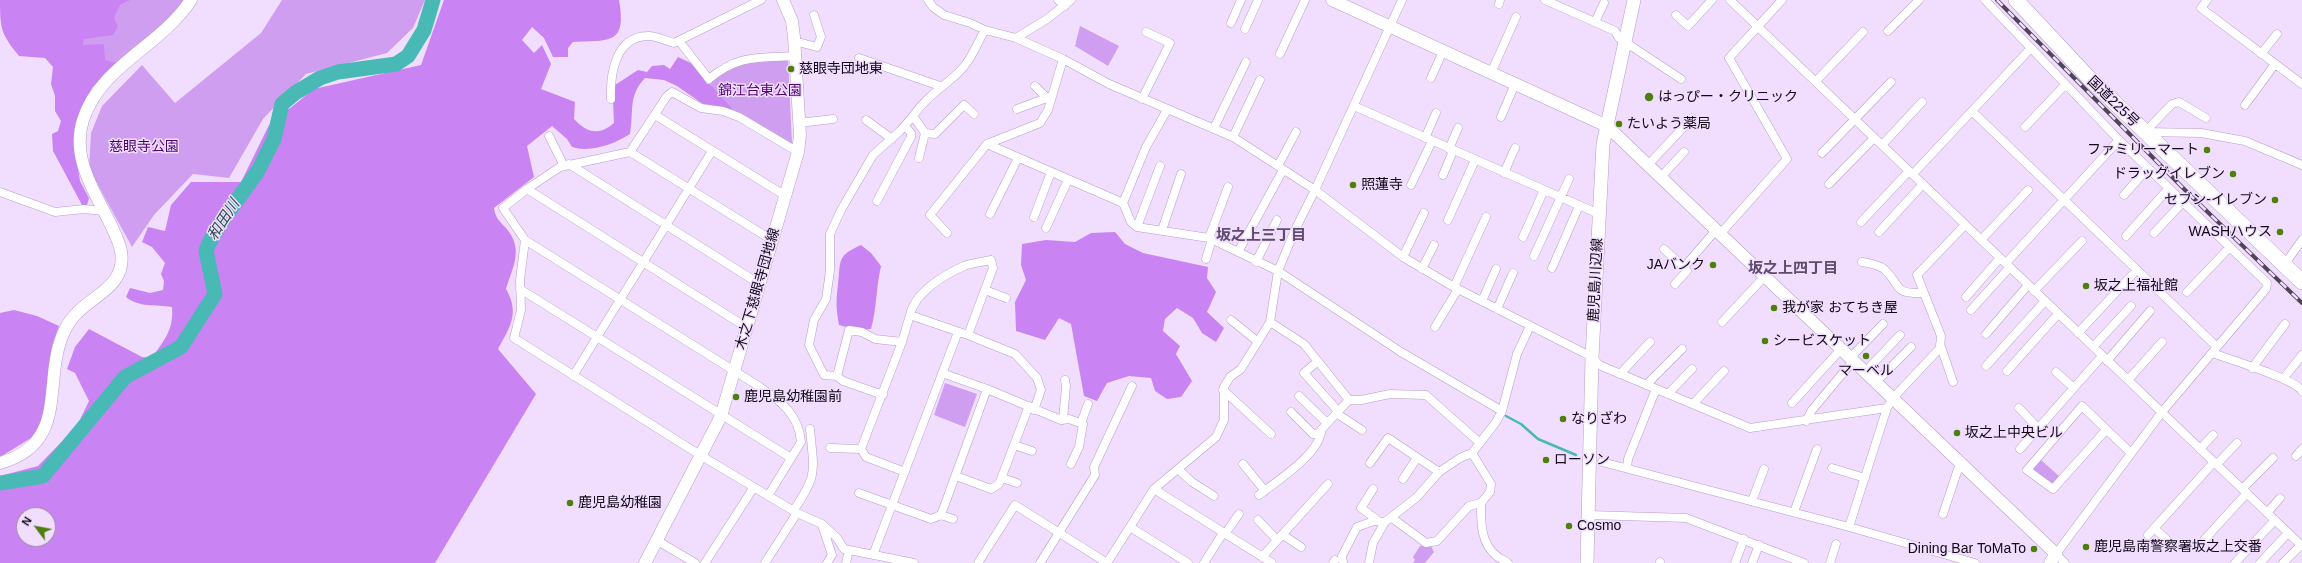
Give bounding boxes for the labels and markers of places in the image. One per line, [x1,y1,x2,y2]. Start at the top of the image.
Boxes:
place label: 慈眼寺団地東 [799,61,883,77]
marker: 慈眼寺団地東 [786,64,796,74]
place label: はっぴー・クリニック [1658,89,1798,105]
marker: はっぴー・クリニック [1643,91,1655,103]
place label: たいよう薬局 [1627,116,1711,132]
marker: たいよう薬局 [1614,119,1624,129]
place label: ファミリーマート [2087,142,2199,158]
marker: ファミリーマート [2202,145,2212,155]
place label: ドラッグイレブン [2113,166,2225,182]
marker: ドラッグイレブン [2228,169,2238,179]
place label: 照蓮寺 [1361,177,1403,193]
marker: 照蓮寺 [1348,180,1358,190]
place label: セブン-イレブン [2164,192,2267,208]
marker: セブン-イレブン [2270,195,2280,205]
place label: WASHハウス [2189,224,2272,240]
marker: WASHハウス [2275,227,2285,237]
place label: JAバンク [1647,257,1705,273]
marker: JAバンク [1708,260,1718,270]
place label: 坂之上福祉館 [2094,278,2178,294]
marker: 坂之上福祉館 [2081,281,2091,291]
place label: 我が家 おてちき屋 [1782,300,1898,316]
marker: 我が家 おてちき屋 [1769,303,1779,313]
place label: シービスケット [1773,333,1871,349]
marker: シービスケット [1760,336,1770,346]
marker: マーベル [1861,351,1871,361]
place label: マーベル [1838,363,1894,379]
place label: 鹿児島幼稚園前 [744,389,842,405]
marker: 鹿児島幼稚園前 [731,392,741,402]
place label: なりざわ [1571,411,1627,427]
marker: なりざわ [1558,414,1568,424]
place label: 坂之上中央ビル [1965,425,2063,441]
marker: 坂之上中央ビル [1952,428,1962,438]
place label: ローソン [1554,452,1610,468]
marker: ローソン [1541,455,1551,465]
place label: 鹿児島幼稚園 [578,495,662,511]
marker: 鹿児島幼稚園 [565,498,575,508]
place label: Cosmo [1577,518,1621,534]
marker: Cosmo [1564,521,1574,531]
place label: 鹿児島南警察署坂之上交番 [2094,539,2262,555]
place label: Dining Bar ToMaTo [1908,541,2026,557]
marker: 鹿児島南警察署坂之上交番 [2081,542,2091,552]
marker: Dining Bar ToMaTo [2029,544,2039,554]

